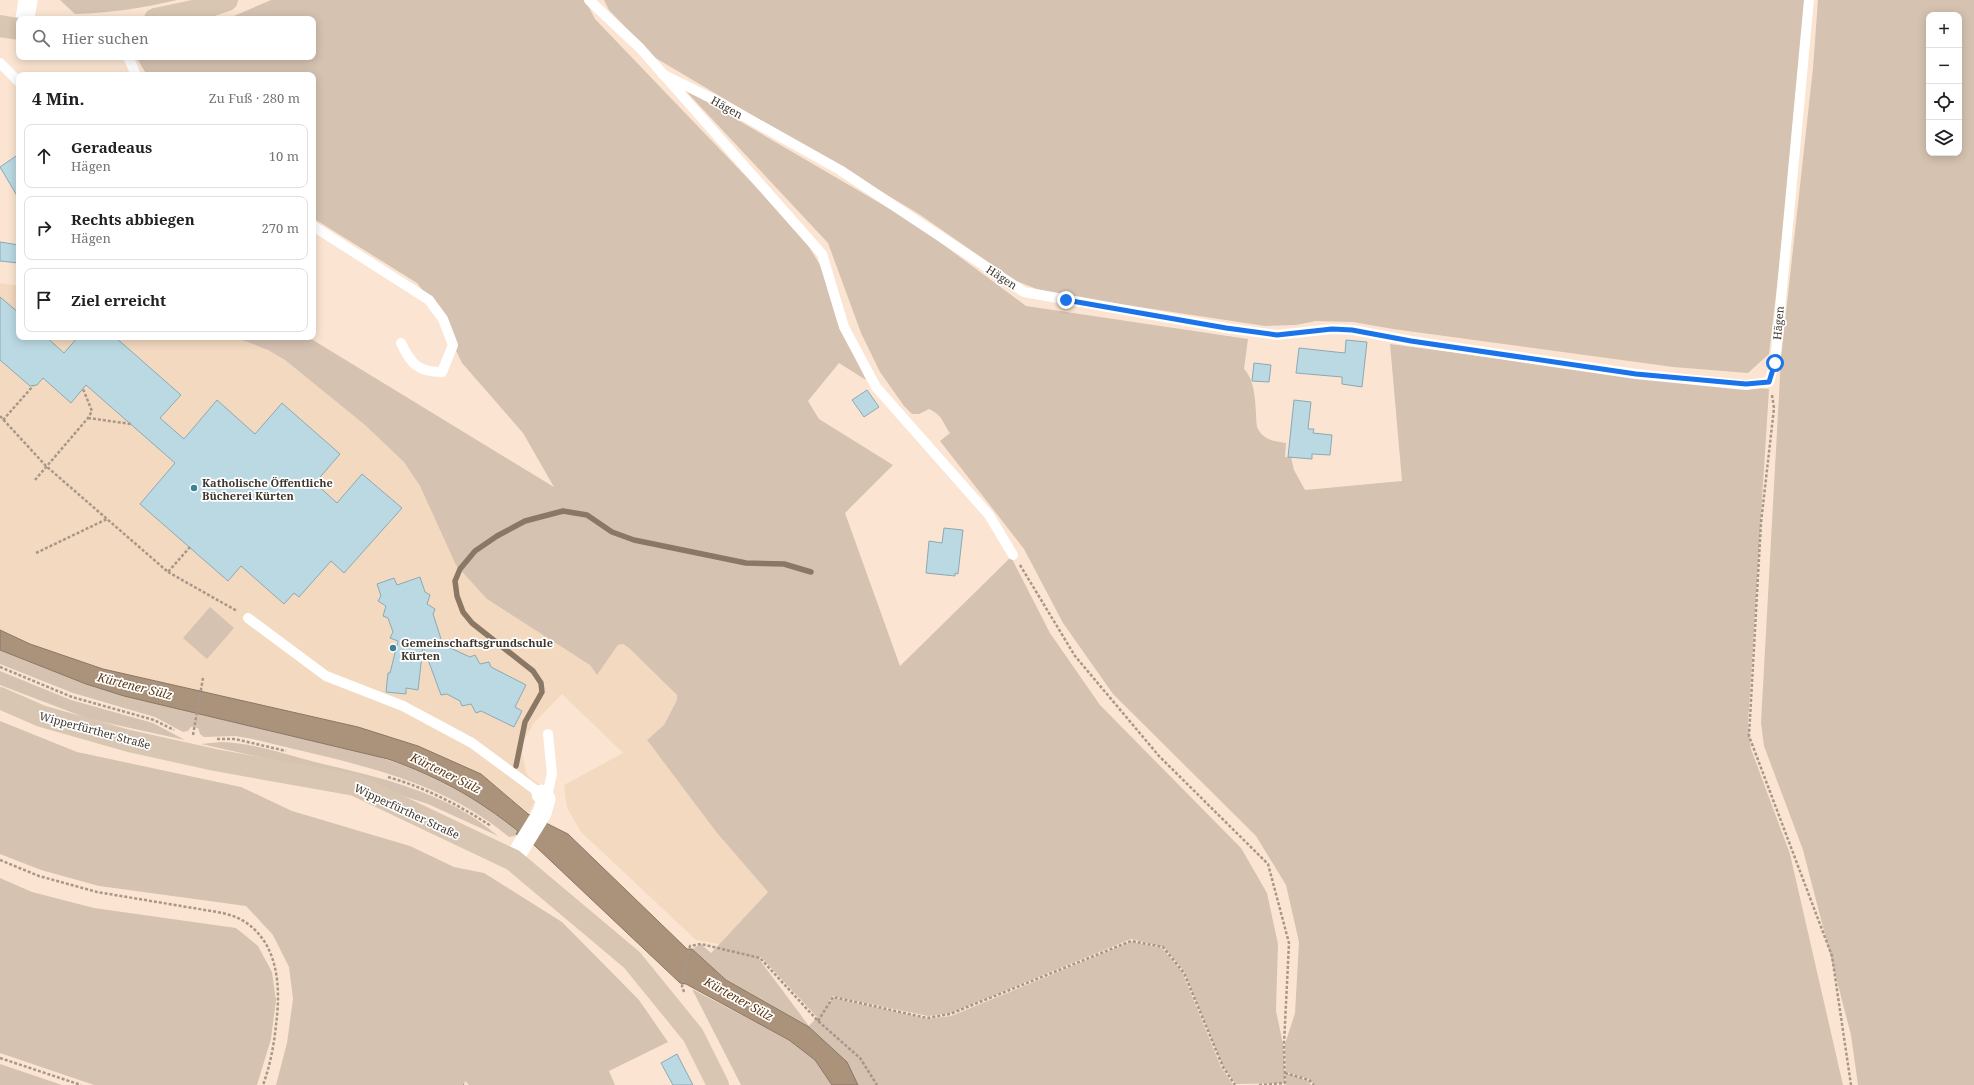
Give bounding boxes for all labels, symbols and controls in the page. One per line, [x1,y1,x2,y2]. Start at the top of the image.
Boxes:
map controls [1926,12,1962,156]
button: + [1926,12,1962,48]
search box [16,16,316,60]
icon: search [30,27,52,49]
text: Hier suchen [62,28,149,48]
button: − [1926,48,1962,84]
button: locate [1926,84,1962,120]
text: 4 Min. [32,87,85,110]
text: Zu Fuß · 280 m [209,89,300,107]
street label: Hägen [709,92,745,122]
button: layers [1926,120,1962,156]
text: Geradeaus [71,137,152,157]
icon: ahead [33,145,55,167]
text: 10 m [269,147,299,165]
text: Hägen [71,157,111,175]
text: Rechts abbiegen [71,209,195,229]
icon: right [33,217,55,239]
text: 270 m [262,219,299,237]
text: Hägen [71,229,111,247]
street label: Hägen [984,261,1020,293]
icon: arrive [33,289,55,311]
text: Ziel erreicht [71,290,166,310]
route end [1057,291,1075,309]
street label: Hägen [1769,305,1787,341]
route start [1766,354,1784,372]
place label: Katholische Öffentliche Bücherei Kürten [202,475,333,503]
marker: Katholische Öffentliche Bücherei Kürten [189,483,199,493]
place label: Gemeinschaftsgrundschule Kürten [401,635,553,663]
marker: Gemeinschaftsgrundschule Kürten [388,643,398,653]
water label: Kürtener Sülz [95,668,174,704]
street label: Wipperfürther Straße [38,708,152,752]
water label: Kürtener Sülz [407,748,484,797]
street label: Wipperfürther Straße [352,780,462,842]
water label: Kürtener Sülz [700,973,777,1025]

